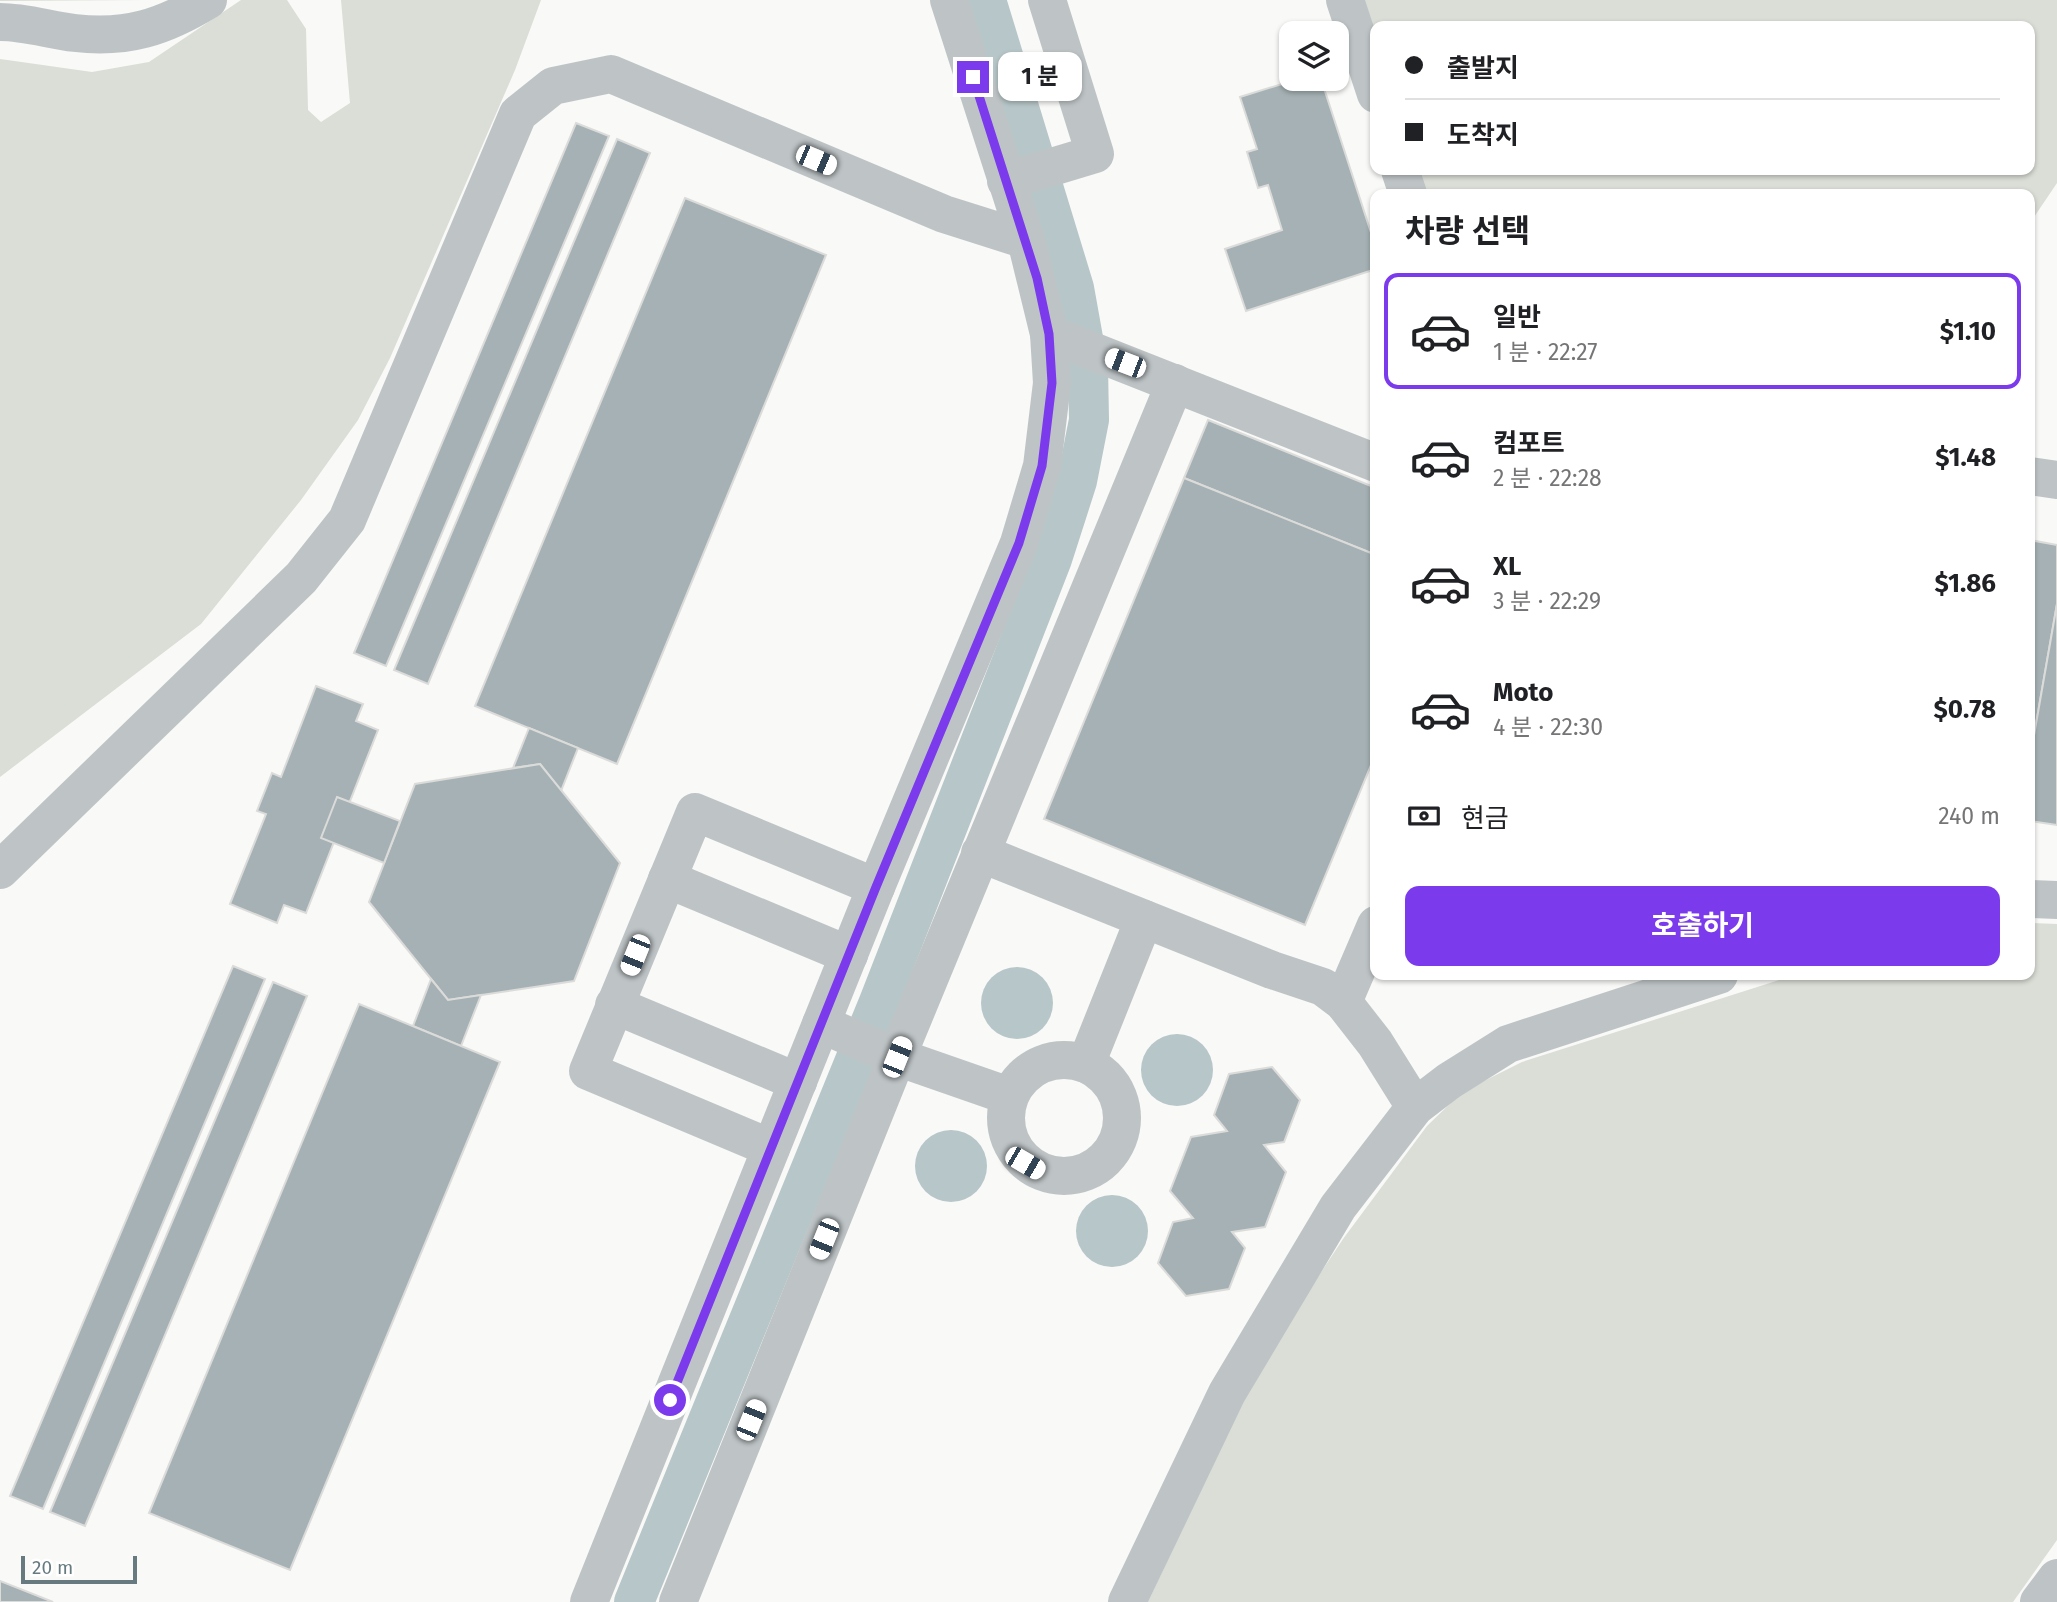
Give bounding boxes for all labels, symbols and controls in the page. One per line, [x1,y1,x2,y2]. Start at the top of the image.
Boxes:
map controls [1279,21,1349,91]
button: layers [1279,21,1349,91]
callout: 1 분 [998,52,1082,102]
text: 출발지 [1447,53,1519,84]
route end [957,61,989,93]
text: 1 분 [1021,62,1059,90]
text: 도착지 [1447,120,1519,151]
car [793,142,840,178]
text: 차량 선택 [1405,212,1530,250]
icon: car [1409,300,1472,363]
text: 일반 [1493,302,1541,333]
text: $1.10 [1940,316,1996,347]
text: 1 분 · 22:27 [1493,338,1598,366]
car [1102,346,1149,380]
icon: car [1409,426,1472,489]
text: 컴포트 [1493,428,1565,459]
text: $1.48 [1935,442,1996,473]
text: 2 분 · 22:28 [1493,464,1602,492]
text: XL [1493,551,1521,582]
icon: car [1409,552,1472,615]
text: $1.86 [1935,568,1996,599]
text: 3 분 · 22:29 [1493,587,1601,615]
text: Moto [1493,677,1553,708]
icon: car [1409,678,1472,741]
text: $0.78 [1933,694,1996,725]
text: 4 분 · 22:30 [1493,713,1603,741]
icon: cash [1405,797,1443,835]
text: 240 m [1938,802,2000,830]
text: 현금 [1461,803,1509,834]
button: 호출하기 [1405,886,2000,966]
car [618,932,653,978]
car [880,1034,915,1080]
car [1002,1143,1049,1183]
car [807,1216,842,1262]
route start [654,1384,686,1416]
car [734,1397,769,1443]
scale bar [21,1553,136,1585]
text: 20 m [32,1556,73,1579]

